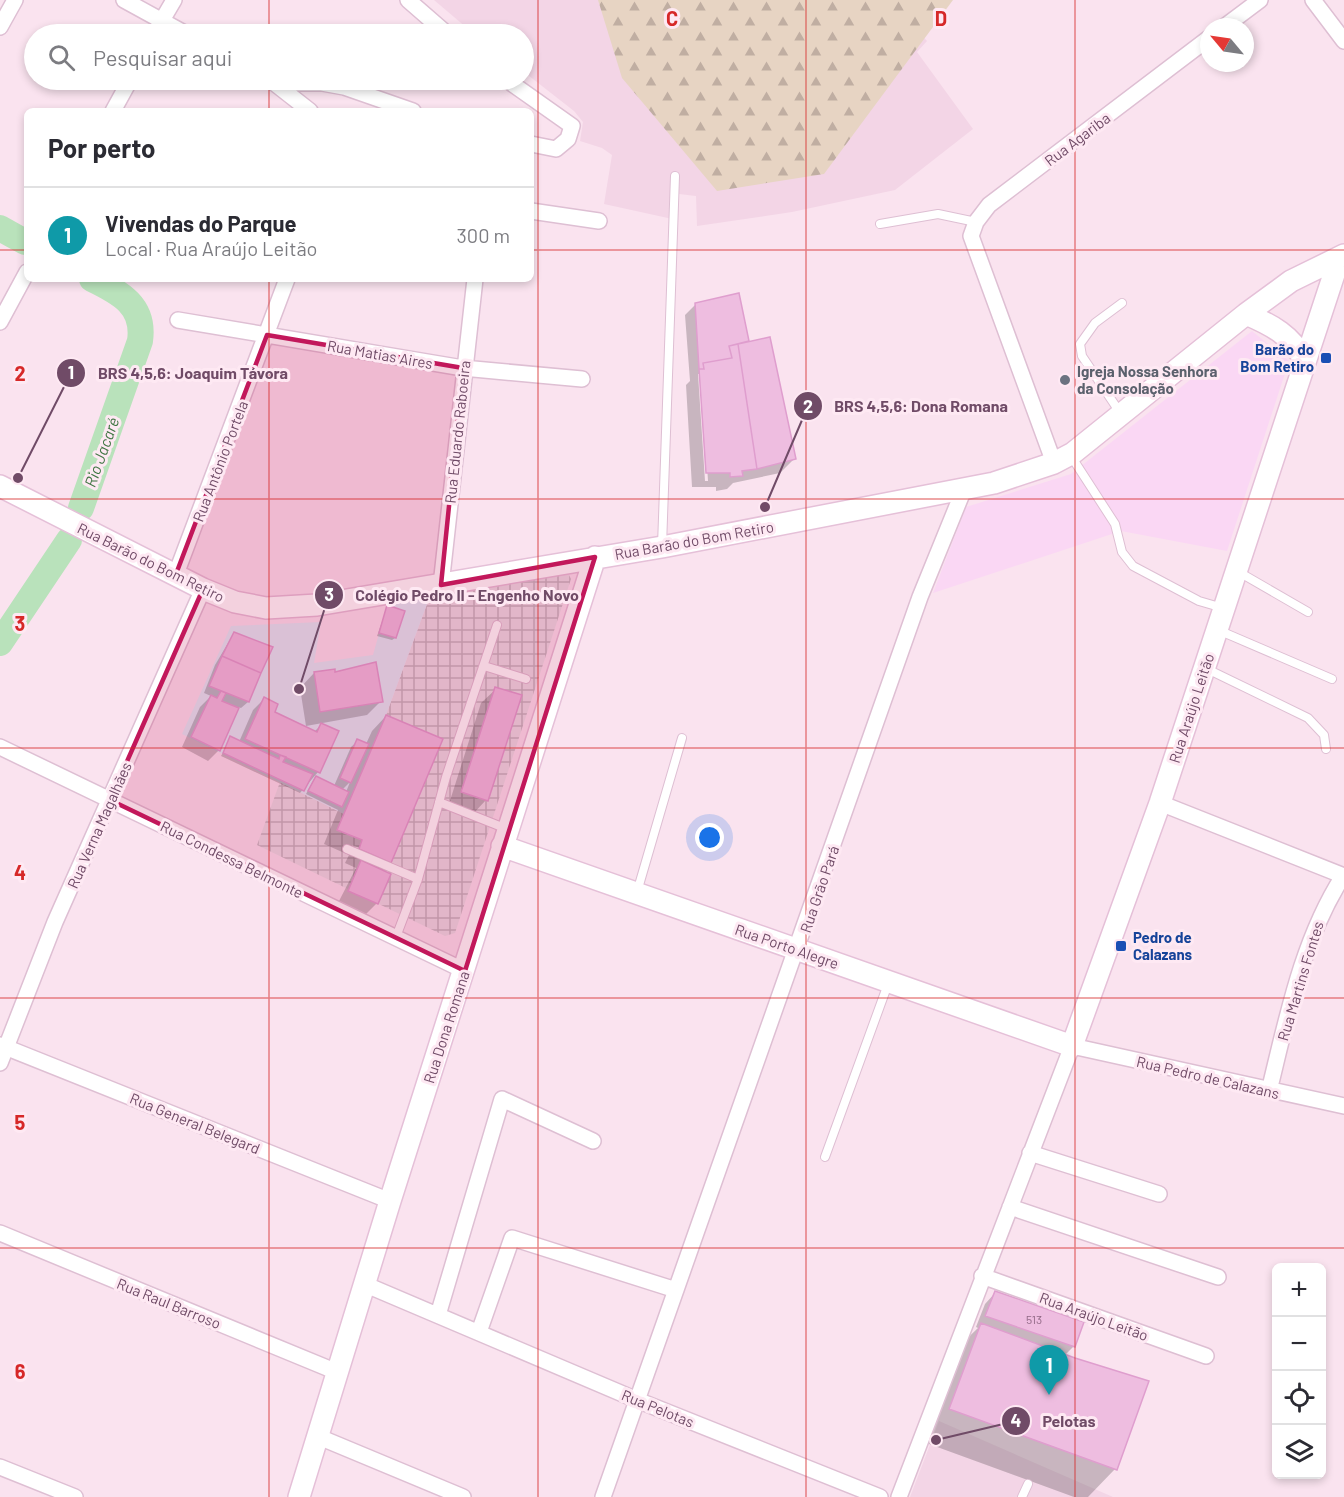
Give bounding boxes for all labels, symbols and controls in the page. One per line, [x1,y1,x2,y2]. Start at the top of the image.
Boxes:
text: C [666,6,678,30]
text: D [935,6,947,30]
north arrow [1200,18,1254,72]
search box [24,24,534,90]
icon: search [45,41,78,74]
text: Pesquisar aqui [93,44,232,70]
street label: Rua Agariba [1041,108,1113,170]
text: Por perto [48,132,156,163]
text: Vivendas do Parque [105,210,297,236]
text: 1 [64,223,71,247]
text: 300 m [457,223,510,247]
text: Local · Rua Araújo Leitão [105,236,317,260]
street label: Rua Matias Aires [326,336,434,372]
place label: Barão do Bom Retiro [1240,340,1314,375]
marker: Barão do Bom Retiro [1319,351,1333,365]
callout: BRS 4,5,6: Joaquim Távora [56,356,300,390]
street label: Rua Eduardo Raboeira [441,360,473,504]
text: 2 [14,361,26,385]
text: 1 [68,361,74,383]
place label: Igreja Nossa Senhora da Consolação [1077,362,1217,397]
text: BRS 4,5,6: Joaquim Távora [98,363,288,382]
marker: Igreja Nossa Senhora da Consolação [1058,373,1072,387]
callout: BRS 4,5,6: Dona Romana [793,389,1020,423]
text: 2 [803,395,813,417]
text: BRS 4,5,6: Dona Romana [834,396,1008,415]
street label: Rua Antônio Portela [189,398,251,524]
water label: Rio Jacaré [80,415,122,489]
street label: Rua Barão do Bom Retiro [613,517,775,563]
street label: Rua Barão do Bom Retiro [75,519,227,605]
callout: Colégio Pedro II - Engenho Novo [314,578,591,612]
text: 3 [324,583,334,605]
text: Colégio Pedro II - Engenho Novo [355,585,579,604]
text: 3 [15,611,25,635]
street label: Rua Araújo Leitão [1165,651,1217,765]
street label: Rua Verna Magalhães [63,759,135,891]
street label: Rua Condessa Belmonte [158,817,306,901]
your location [695,823,724,852]
street label: Rua Grão Pará [796,843,842,935]
text: 4 [14,860,26,884]
street label: Rua Martins Fontes [1273,919,1327,1043]
street label: Rua Porto Alegre [733,920,841,972]
place label: Pedro de Calazans [1133,928,1193,963]
marker: Pedro de Calazans [1114,939,1128,953]
street label: Rua Dona Romana [419,968,473,1086]
street label: Rua Pedro de Calazans [1135,1052,1281,1102]
street label: Rua General Belegard [127,1089,263,1157]
text: 5 [15,1110,26,1134]
map controls [1272,1263,1326,1479]
button: + [1272,1263,1326,1317]
street label: Rua Raul Barroso [114,1274,224,1332]
street label: Rua Araújo Leitão [1037,1288,1151,1344]
house number: 513 [1026,1312,1042,1326]
button: − [1272,1317,1326,1371]
pin: 1 [1030,1346,1068,1395]
text: 6 [15,1359,26,1383]
button: locate [1272,1371,1326,1425]
street label: Rua Pelotas [619,1385,697,1431]
callout: Pelotas [1001,1404,1108,1438]
text: 4 [1011,1409,1022,1431]
text: Pelotas [1043,1411,1095,1430]
button: layers [1272,1425,1326,1479]

